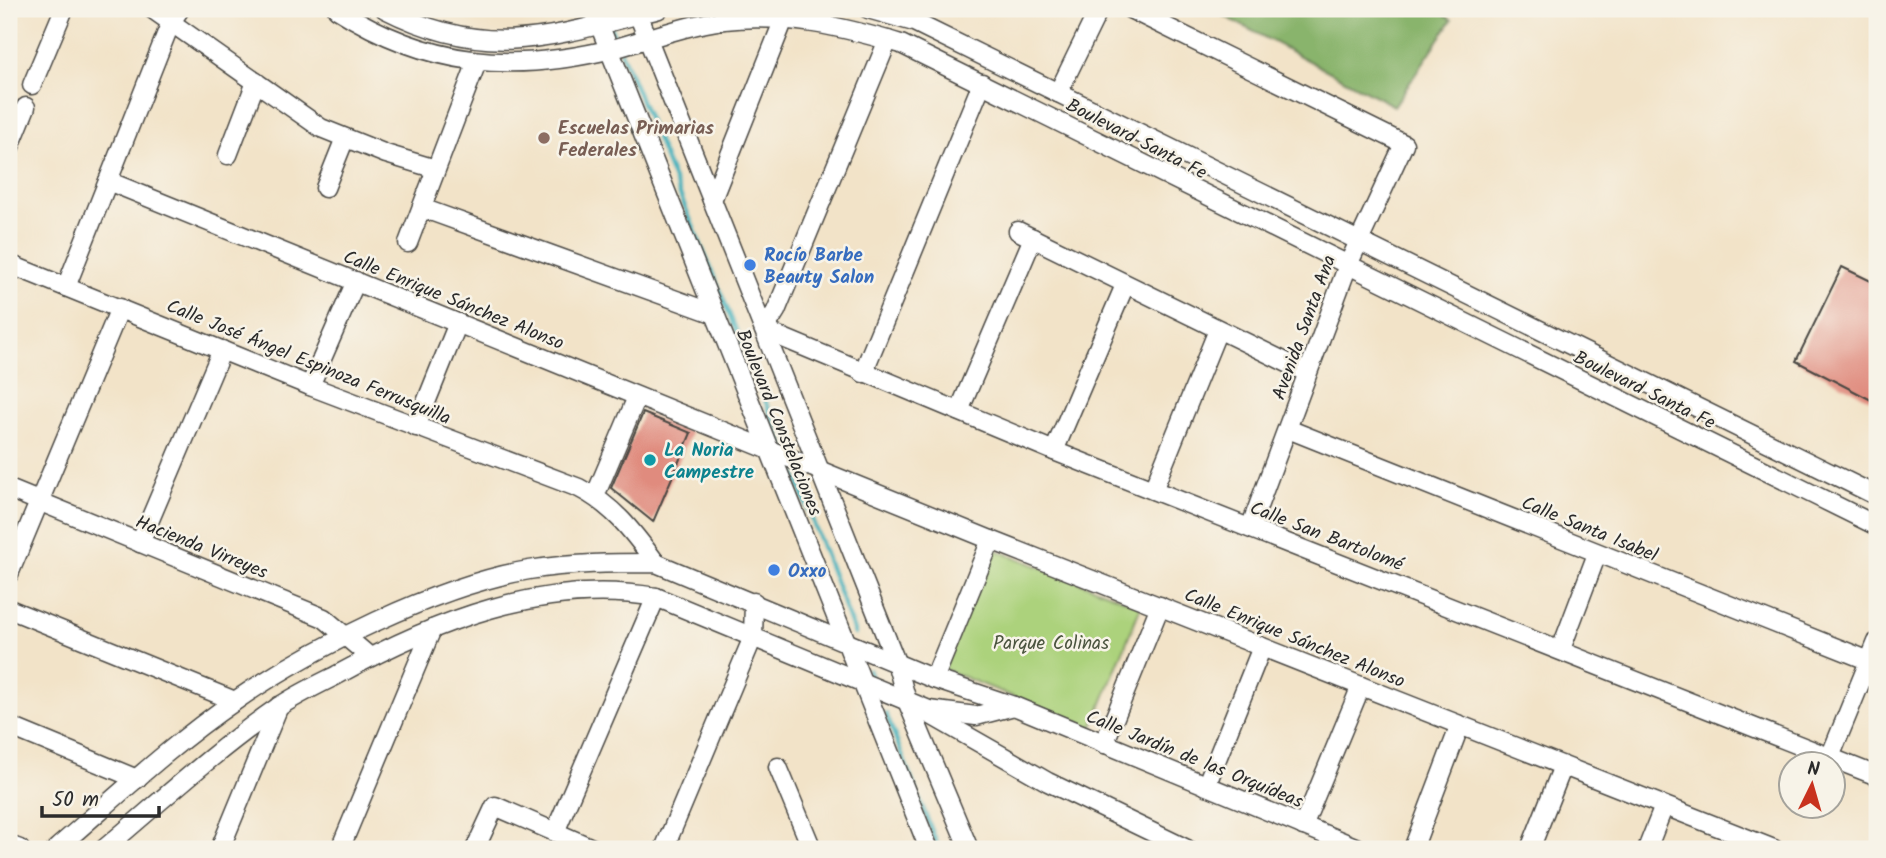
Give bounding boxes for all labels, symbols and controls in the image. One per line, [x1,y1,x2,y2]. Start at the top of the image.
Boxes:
street label: Boulevard Santa Fe [1060,91,1212,189]
place label: Escuelas Primarias Federales [558,114,714,166]
marker: Escuelas Primarias Federales [536,130,552,146]
place label: Rocío Barbe Beauty Salon [764,241,874,293]
street label: Calle Enrique Sánchez Alonso [338,243,568,359]
street label: Avenida Santa Ana [1265,251,1345,404]
marker: Rocío Barbe Beauty Salon [742,257,758,273]
street label: Calle José Ángel Espinoza Ferrusquilla [161,292,455,434]
street label: Boulevard Constelaciones [727,325,829,521]
street label: Boulevard Santa Fe [1568,343,1721,438]
place label: La Noria Campestre [664,436,754,488]
marker: La Noria Campestre [642,452,658,468]
street label: Calle Santa Isabel [1516,489,1662,571]
street label: Calle San Bartolomé [1245,494,1408,580]
street label: Hacienda Virreyes [130,508,272,588]
place label: Oxxo [788,557,827,587]
marker: Oxxo [766,562,782,578]
street label: Calle Enrique Sánchez Alonso [1179,581,1409,697]
park label: Parque Colinas [993,629,1109,659]
street label: Calle Jardín de las Orquídeas [1081,702,1308,817]
north arrow [1778,750,1848,820]
text: N [1806,755,1821,786]
scale bar [42,774,159,818]
text: 50 m [52,784,99,817]

